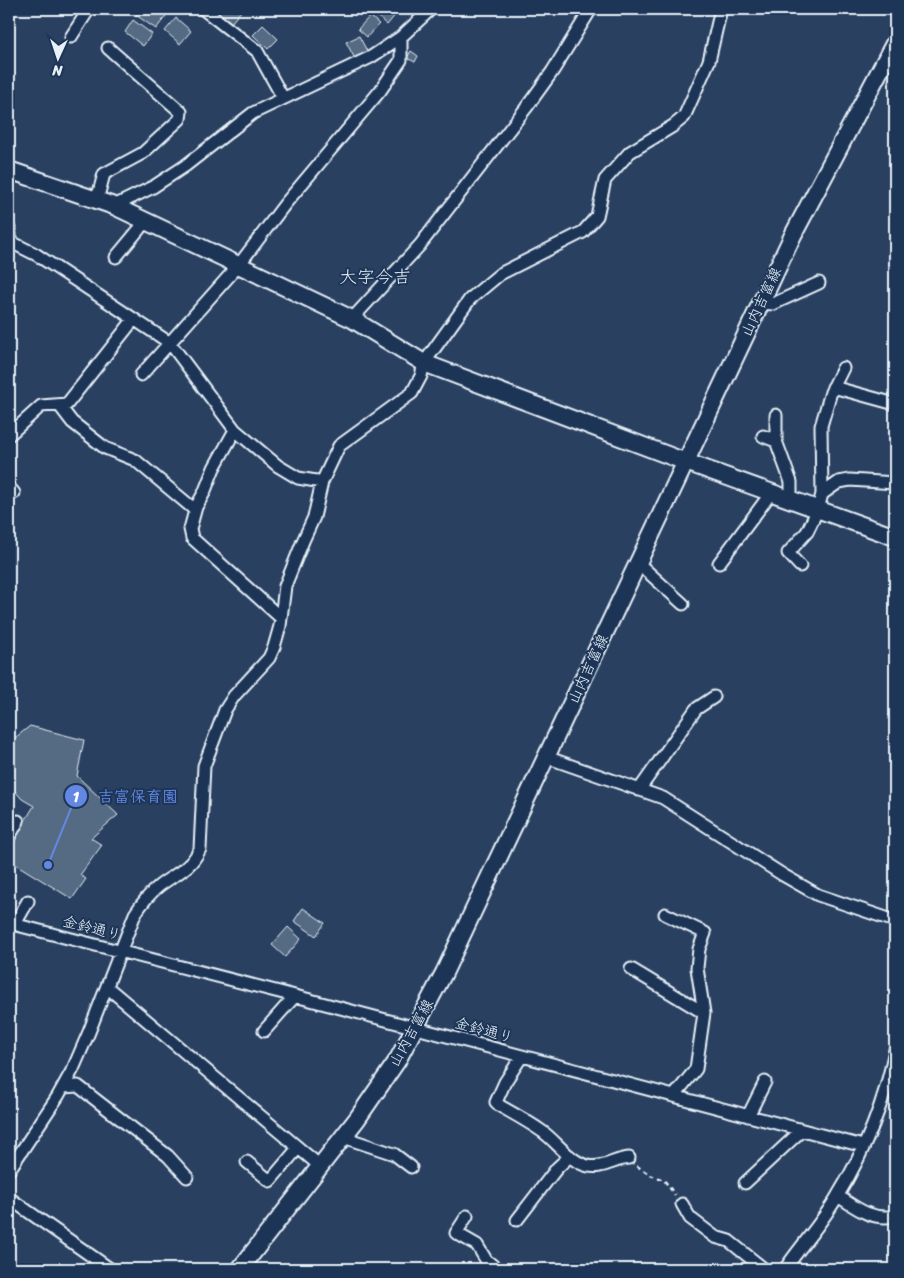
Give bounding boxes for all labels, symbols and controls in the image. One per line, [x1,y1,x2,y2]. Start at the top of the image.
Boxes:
north arrow [32,32,82,82]
text: N [52,58,64,83]
district label: 大字今吉 [339,261,411,293]
street label: 山内吉富線 [733,263,789,341]
street label: 山内吉富線 [560,630,616,708]
callout: 吉富保育園 [63,781,188,812]
text: 吉富保育園 [98,782,178,811]
text: 1 [73,784,80,810]
street label: 金鈴通り [60,908,124,948]
street label: 山内吉富線 [381,994,441,1072]
street label: 金鈴通り [452,1010,516,1050]

